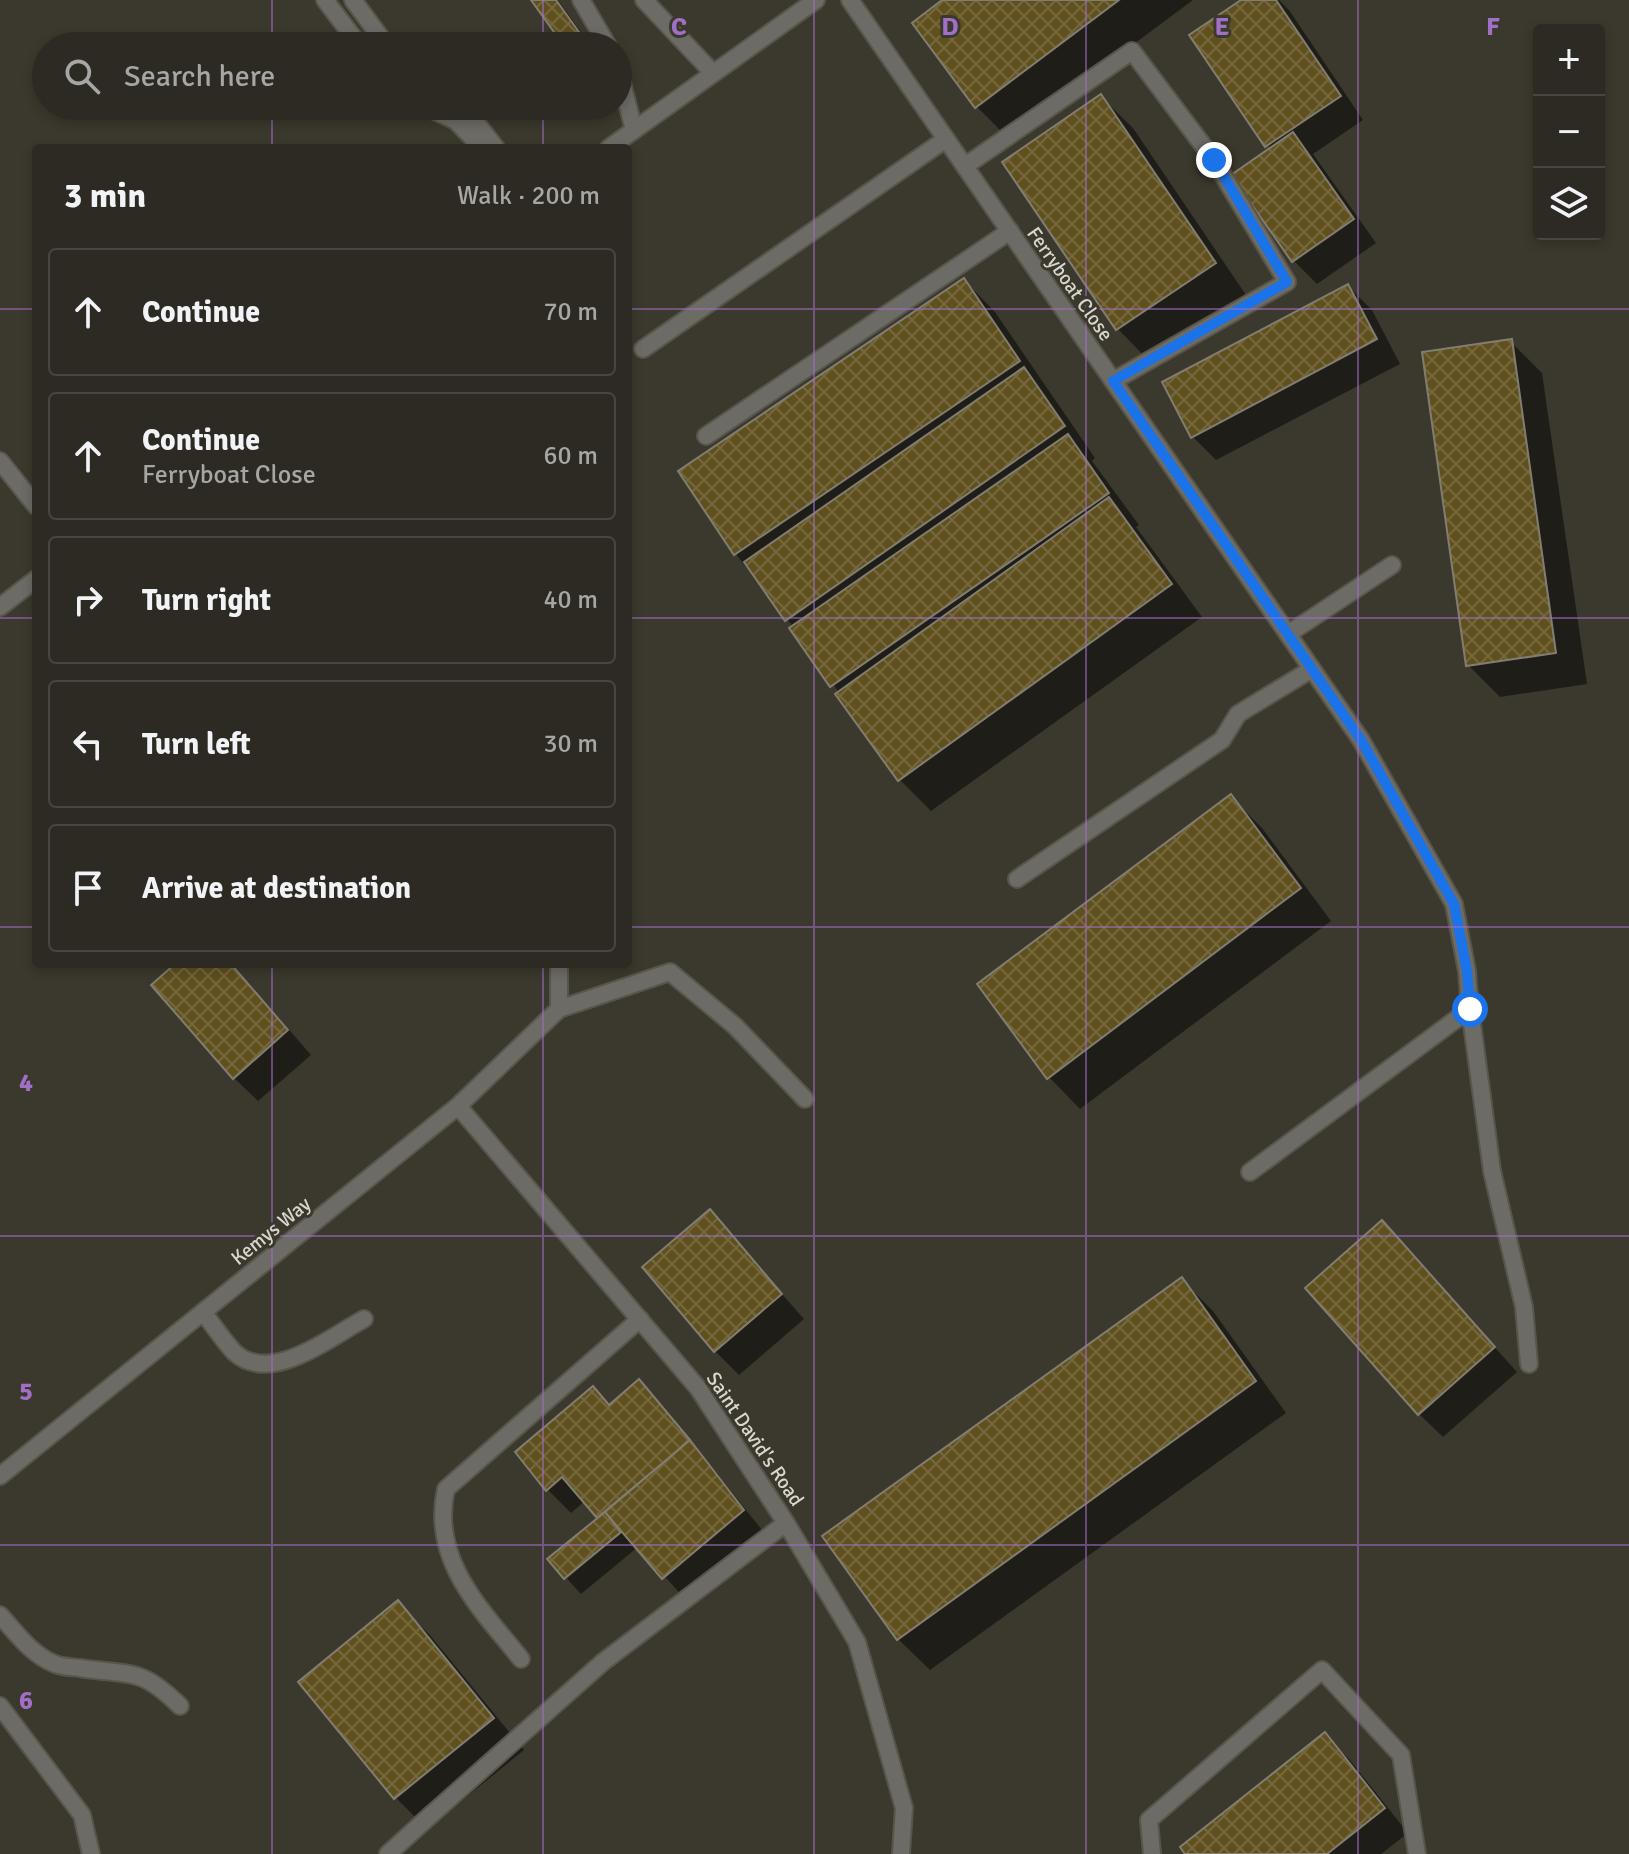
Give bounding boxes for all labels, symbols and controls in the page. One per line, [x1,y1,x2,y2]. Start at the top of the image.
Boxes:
text: C [671,11,687,43]
text: D [941,11,959,43]
text: E [1215,11,1229,43]
text: F [1486,11,1500,43]
map controls [1533,24,1605,240]
button: + [1533,24,1605,96]
search box [32,32,632,120]
icon: search [60,54,104,98]
text: Search here [124,58,275,95]
button: − [1533,96,1605,168]
route end [1196,142,1232,178]
button: layers [1533,168,1605,240]
text: 3 min [64,175,146,217]
text: Walk · 200 m [457,180,600,212]
street label: Ferryboat Close [1021,222,1119,346]
icon: ahead [66,290,110,334]
text: Continue [142,294,260,331]
text: 70 m [543,296,598,328]
text: Continue [142,422,260,459]
icon: ahead [66,434,110,478]
text: 60 m [543,440,598,472]
text: Ferryboat Close [142,459,316,491]
icon: right [66,578,110,622]
text: Turn right [142,582,271,619]
text: 40 m [543,584,598,616]
icon: left [66,722,110,766]
text: Turn left [142,726,251,763]
text: 30 m [543,728,598,760]
icon: arrive [66,866,110,910]
text: Arrive at destination [142,870,411,907]
route start [1452,991,1488,1027]
text: 4 [19,1067,33,1099]
street label: Kemys Way [226,1191,316,1271]
street label: Saint David's Road [701,1367,809,1511]
text: 5 [19,1376,33,1408]
text: 6 [19,1685,33,1717]

